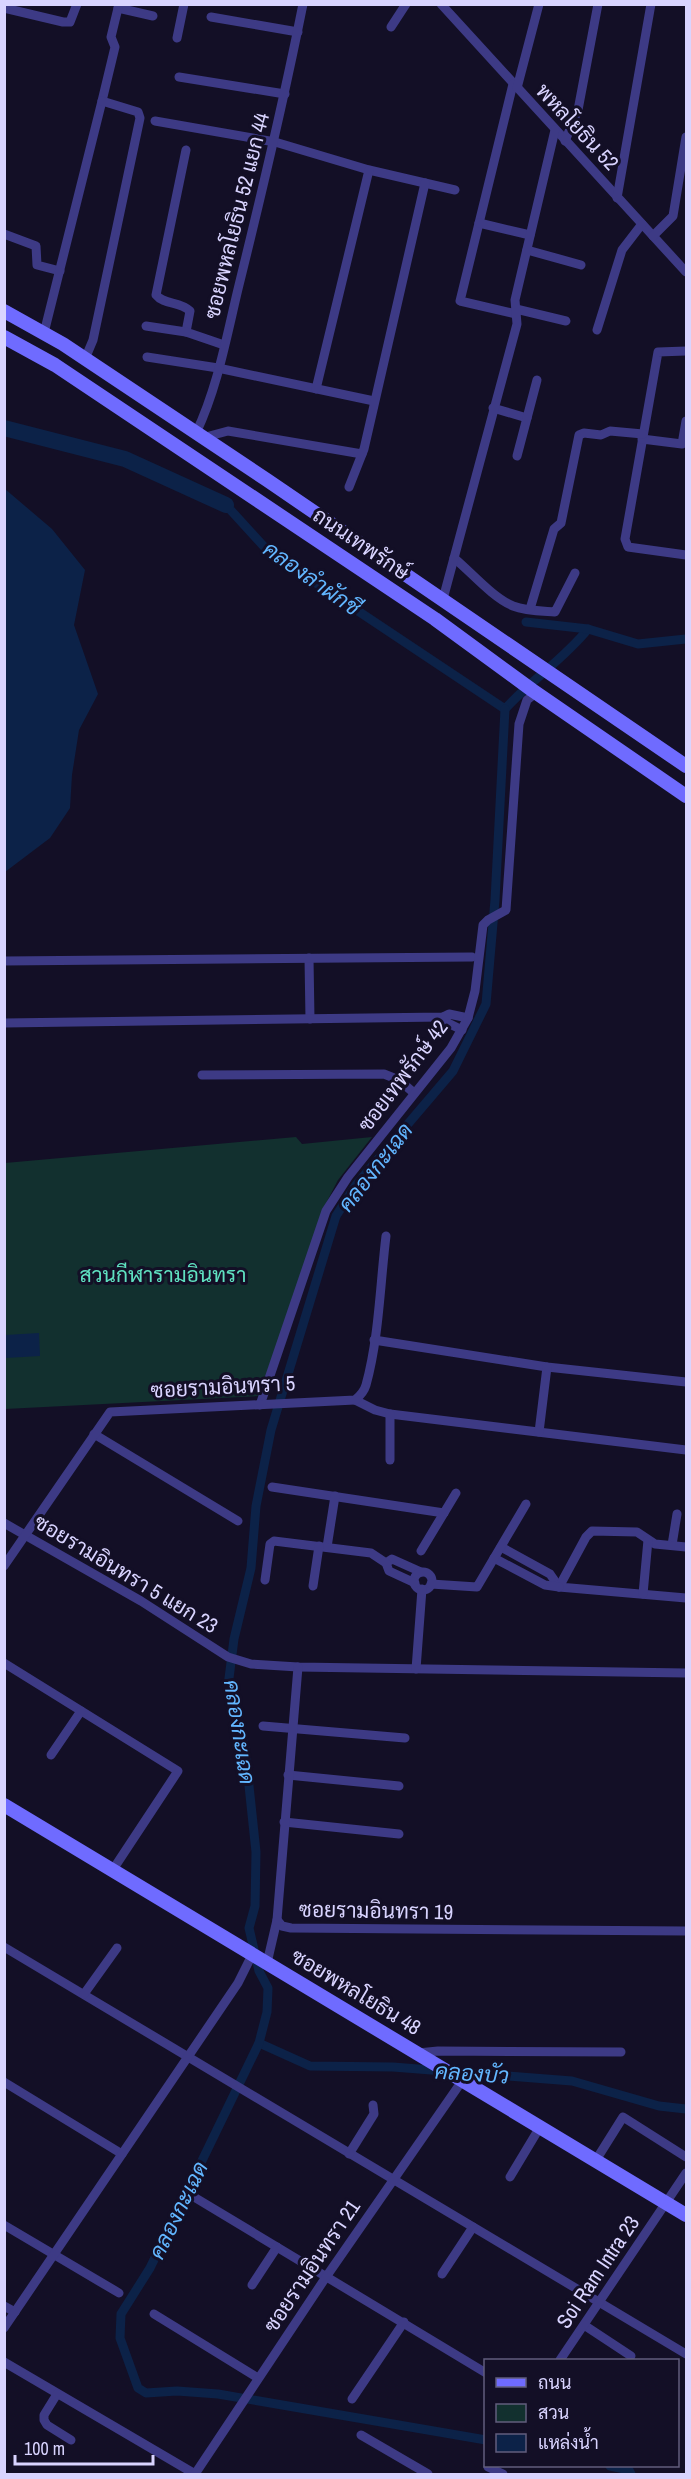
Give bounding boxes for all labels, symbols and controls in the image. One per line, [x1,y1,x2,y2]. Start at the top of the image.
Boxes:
street label: พหลโยธิน 52 [529,77,625,177]
street label: ซอยพหลโยธิน 52 แยก 44 [197,109,276,322]
street label: ถนนเทพรักษ์ [307,501,416,587]
water label: คลองลำผักชี [258,534,368,624]
street label: ซอยเทพรักษ์ 42 [351,1014,454,1138]
water label: คลองกะเฉด [331,1116,419,1218]
park label: สวนกีฬารามอินทรา [80,1260,246,1289]
street label: ซอยรามอินทรา 5 [150,1368,296,1405]
street label: ซอยรามอินทรา 5 แยก 23 [29,1507,224,1640]
water label: คลองกะเฉด [217,1677,263,1787]
street label: ซอยรามอินทรา 19 [299,1895,453,1926]
street label: ซอยพหลโยธิน 48 [286,1941,427,2042]
water label: คลองบัว [434,2055,510,2091]
water label: คลองกะเฉด [141,2156,215,2264]
street label: ซอยรามอินทรา 21 [256,2193,367,2338]
street label: Soi Ram Intra 23 [549,2210,646,2334]
legend [484,2359,679,2467]
text: ถนน [538,2370,571,2395]
text: สวน [538,2400,569,2425]
text: แหล่งน้ำ [538,2427,599,2455]
scale bar [15,2428,153,2466]
text: 100 m [24,2436,65,2461]

